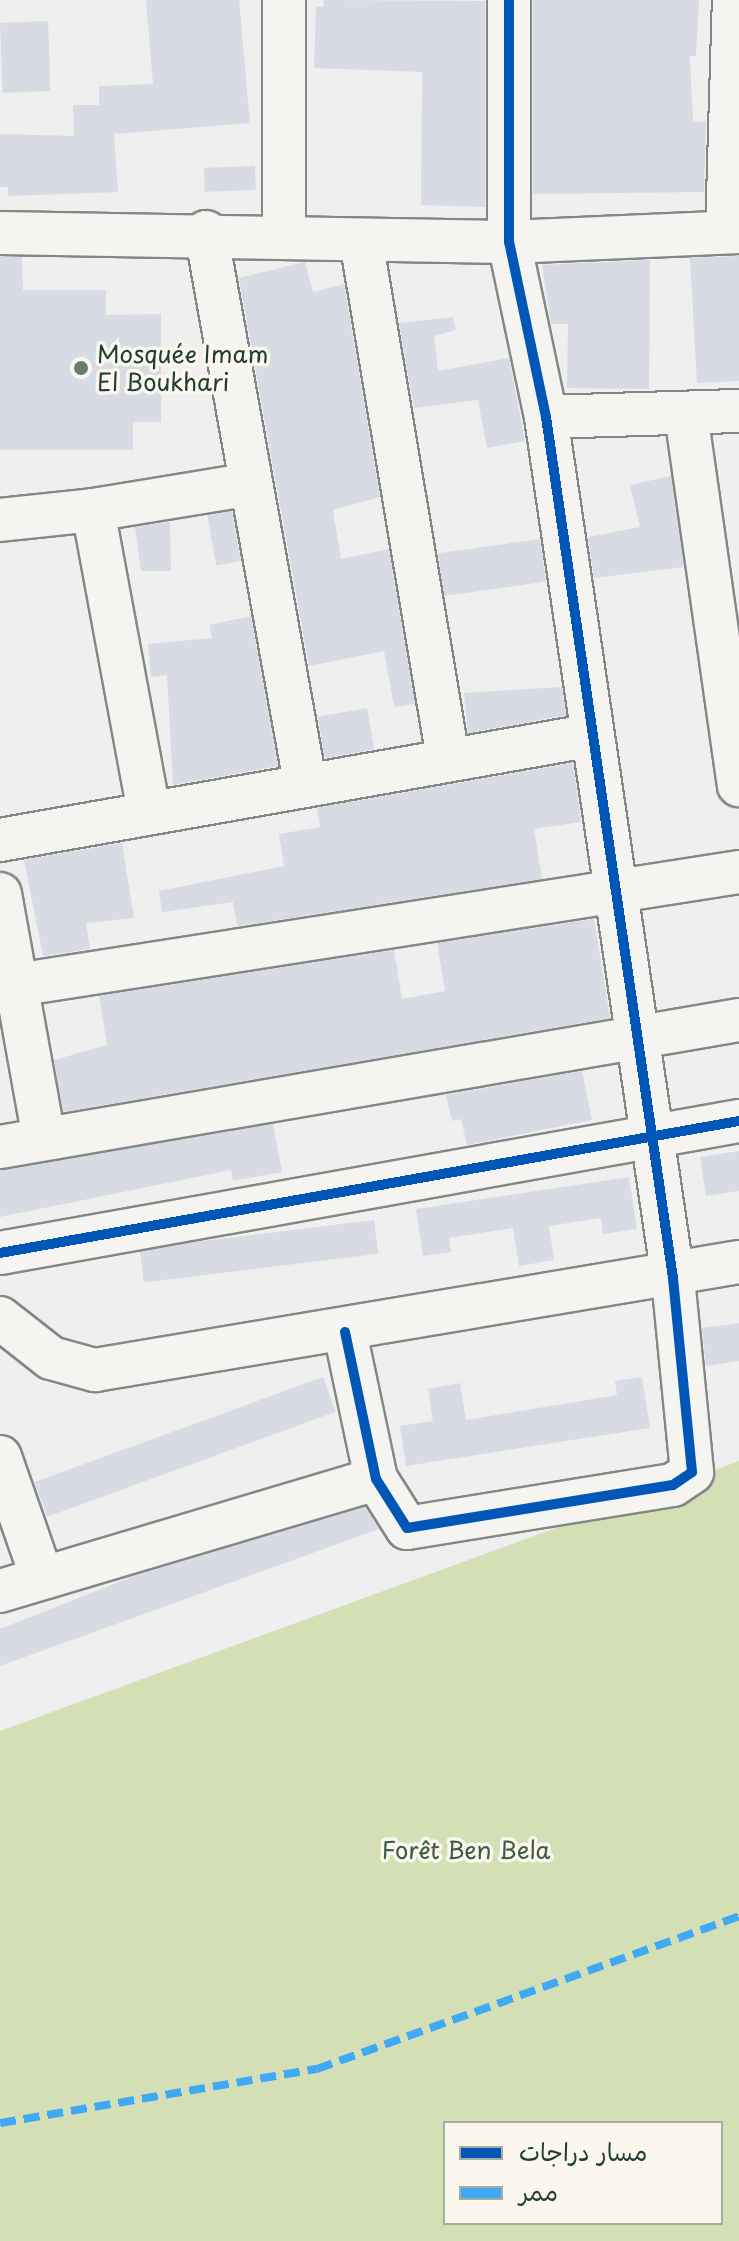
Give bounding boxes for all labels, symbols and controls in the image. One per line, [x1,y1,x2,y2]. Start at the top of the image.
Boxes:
place label: Mosquée Imam El Boukhari [97,340,271,396]
marker: Mosquée Imam El Boukhari [72,359,90,377]
park label: Forêt Ben Bela [381,1836,551,1864]
legend [443,2121,723,2225]
text: مسار دراجات [519,2133,647,2169]
text: ممر [519,2173,558,2209]

